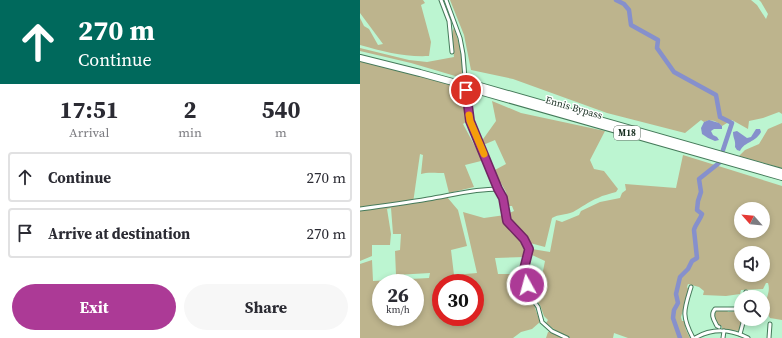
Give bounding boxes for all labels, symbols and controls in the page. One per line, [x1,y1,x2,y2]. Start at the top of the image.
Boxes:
text: 270 m [78,11,155,49]
icon: ahead [12,16,64,68]
text: Continue [78,47,152,72]
pin [449,73,483,107]
icon: arrive [455,79,477,101]
text: 17:51 [60,93,119,126]
text: 2 [184,93,197,126]
text: 540 [261,93,300,126]
street label: Ennis Bypass [544,93,604,122]
text: Arrival [69,124,109,141]
text: min [178,124,202,141]
text: m [275,124,287,141]
road number: M18 [614,126,640,140]
icon: ahead [14,166,36,188]
text: Continue [48,167,111,188]
text: 270 m [306,167,346,188]
north arrow [734,202,770,238]
map controls [734,202,770,326]
icon: arrive [14,222,36,244]
text: Arrive at destination [48,223,190,244]
text: 270 m [306,223,346,244]
button: sound [734,246,770,282]
position arrow [506,264,548,306]
speed limit sign: 30 [432,274,484,326]
text: 26 [387,281,409,309]
button: Exit [12,284,176,330]
button: Share [184,284,348,330]
button: search [734,290,770,326]
text: km/h [386,303,410,316]

